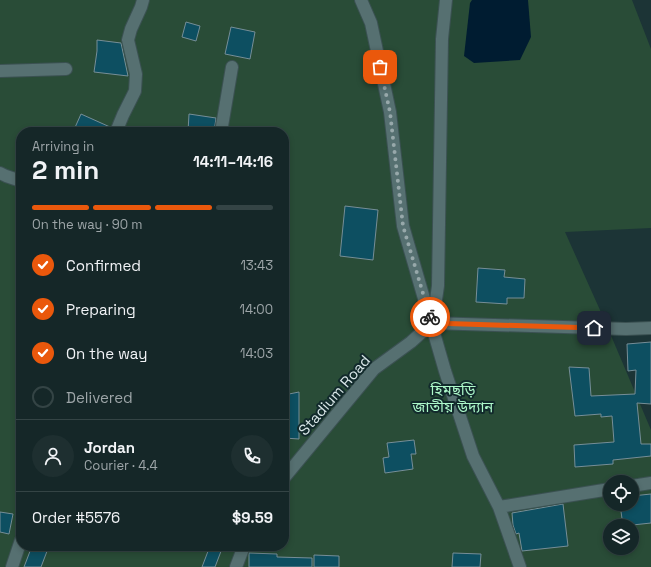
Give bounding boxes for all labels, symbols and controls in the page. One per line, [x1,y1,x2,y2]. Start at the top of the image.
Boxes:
pin [363,50,397,84]
icon: bag [369,56,391,78]
text: Arriving in [32,138,94,155]
text: 14:11–14:16 [193,152,273,171]
text: 2 min [32,153,99,187]
text: On the way · 90 m [32,216,143,233]
icon: check [32,254,54,276]
text: Confirmed [66,256,141,275]
text: 13:43 [240,257,273,274]
courier [410,297,450,337]
icon: check [32,298,54,320]
text: Preparing [66,300,136,319]
text: 14:00 [239,301,273,318]
icon: bike [419,306,441,328]
pin [577,311,611,345]
icon: home [583,317,605,339]
icon: check [32,342,54,364]
text: On the way [66,344,147,363]
text: 14:03 [240,345,273,362]
street label: Stadium Road [294,351,374,439]
park label: হিমছড়ি জাতীয় উদ্যান [412,380,494,416]
text: Delivered [66,388,133,407]
button: person [32,435,74,477]
button: phone [231,435,273,477]
text: Jordan [84,438,135,457]
text: Courier · 4.4 [84,457,158,474]
map controls [603,475,639,555]
button: locate [603,475,639,511]
text: Order #5576 [32,508,120,527]
text: $9.59 [232,508,273,527]
button: layers [603,519,639,555]

